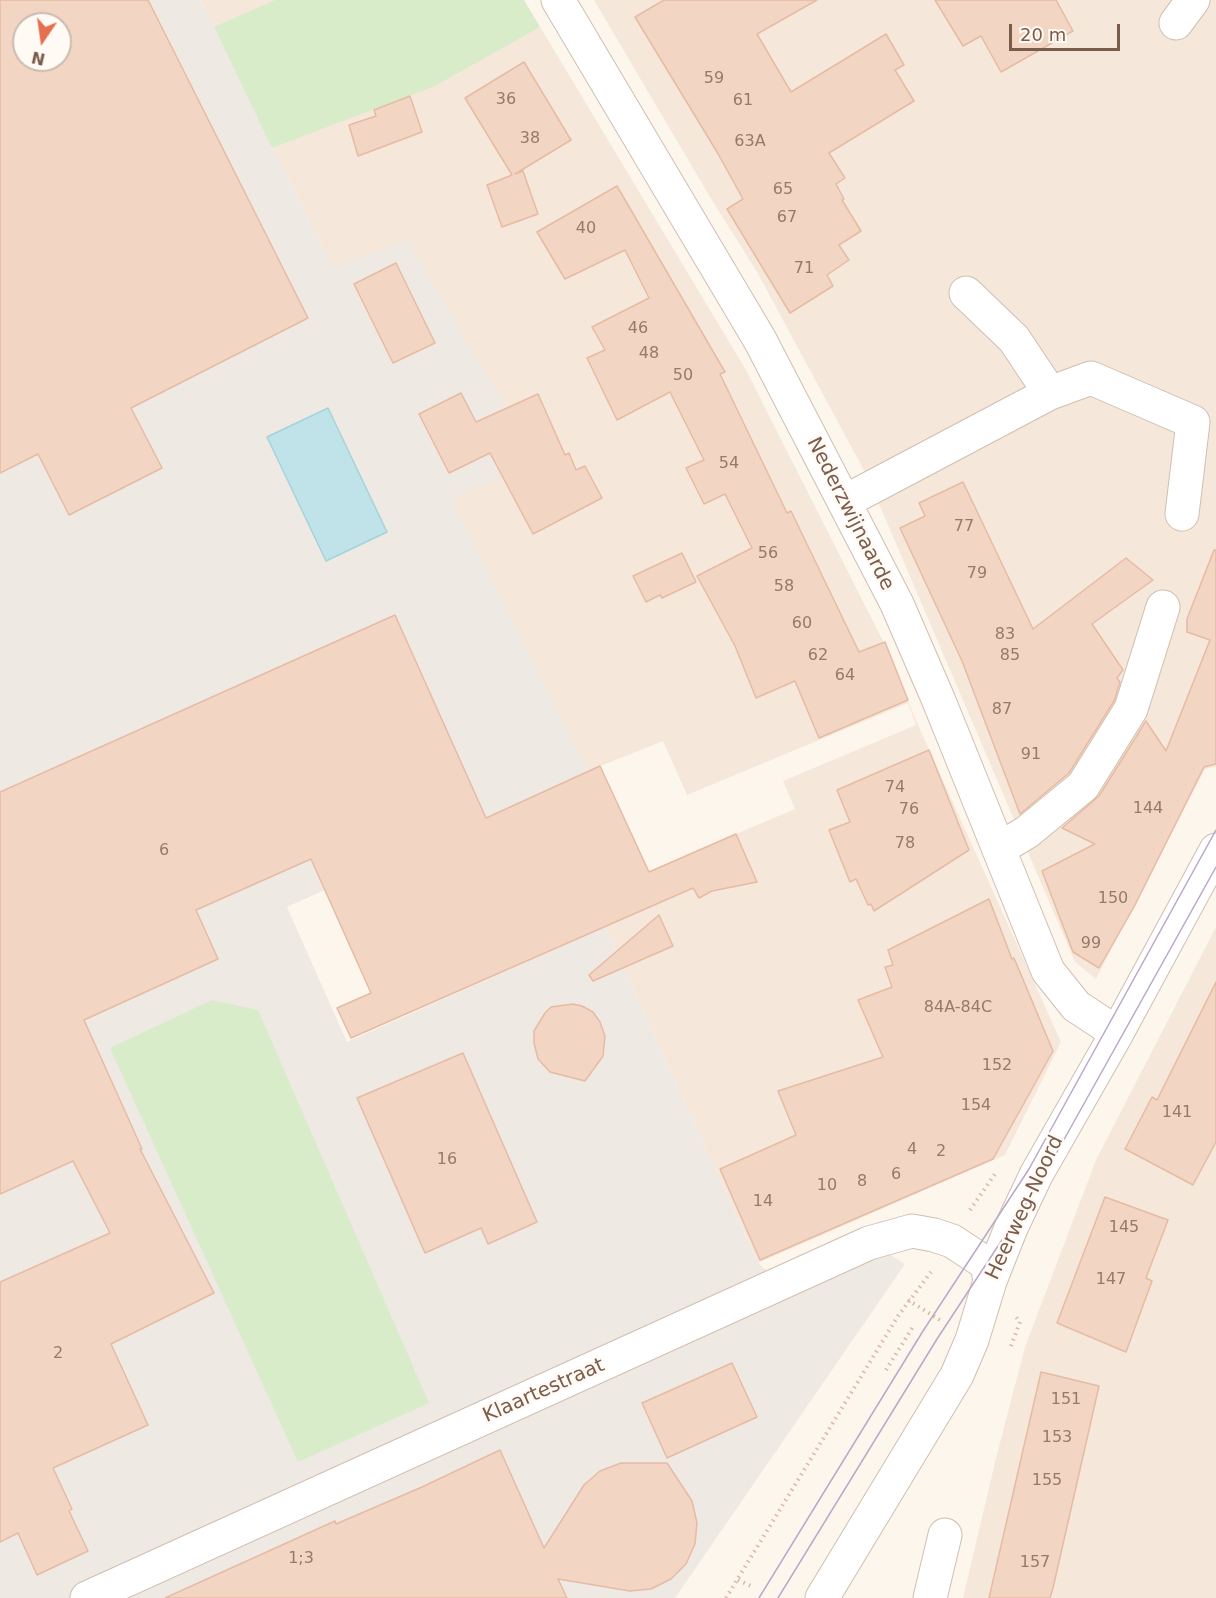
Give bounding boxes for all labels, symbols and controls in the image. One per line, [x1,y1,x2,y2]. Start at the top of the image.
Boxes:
north arrow [12,12,72,72]
scale bar [1012,12,1123,50]
text: 20 m [1020,24,1066,45]
text: N [30,47,47,69]
house number: 59 [704,69,724,89]
house number: 36 [496,90,516,110]
house number: 61 [733,91,753,111]
house number: 38 [520,129,540,149]
house number: 63A [734,132,766,152]
house number: 65 [773,180,793,200]
house number: 67 [777,208,797,228]
house number: 40 [576,219,596,239]
house number: 71 [794,259,814,279]
house number: 46 [628,319,648,339]
house number: 48 [639,344,659,364]
house number: 50 [673,366,693,386]
street label: Nederzwijnaarde [801,433,899,595]
house number: 54 [719,454,739,474]
house number: 77 [954,517,974,537]
house number: 56 [758,544,778,564]
house number: 79 [967,564,987,584]
house number: 58 [774,577,794,597]
house number: 60 [792,614,812,634]
house number: 83 [995,625,1015,645]
house number: 62 [808,646,828,666]
house number: 85 [1000,646,1020,666]
house number: 64 [835,666,855,686]
house number: 87 [992,700,1012,720]
house number: 91 [1021,745,1041,765]
house number: 74 [885,778,905,798]
house number: 144 [1133,799,1163,819]
house number: 76 [899,800,919,820]
house number: 78 [895,834,915,854]
house number: 6 [159,841,169,861]
house number: 150 [1098,889,1128,909]
house number: 99 [1081,934,1101,954]
house number: 84A-84C [924,998,992,1018]
house number: 152 [982,1056,1012,1076]
house number: 154 [961,1096,991,1116]
house number: 141 [1162,1103,1192,1123]
street label: Heerweg-Noord [981,1132,1069,1284]
house number: 4 [907,1140,917,1160]
house number: 2 [936,1142,946,1162]
house number: 16 [437,1150,457,1170]
house number: 6 [891,1165,901,1185]
house number: 8 [857,1172,867,1192]
house number: 10 [817,1176,837,1196]
house number: 14 [753,1192,773,1212]
house number: 145 [1109,1218,1139,1238]
house number: 147 [1096,1270,1126,1290]
house number: 2 [53,1344,63,1364]
street label: Klaartestraat [480,1354,608,1428]
house number: 151 [1051,1390,1081,1410]
house number: 153 [1042,1428,1072,1448]
house number: 155 [1032,1471,1062,1491]
house number: 1;3 [288,1549,314,1569]
house number: 157 [1020,1553,1050,1573]

